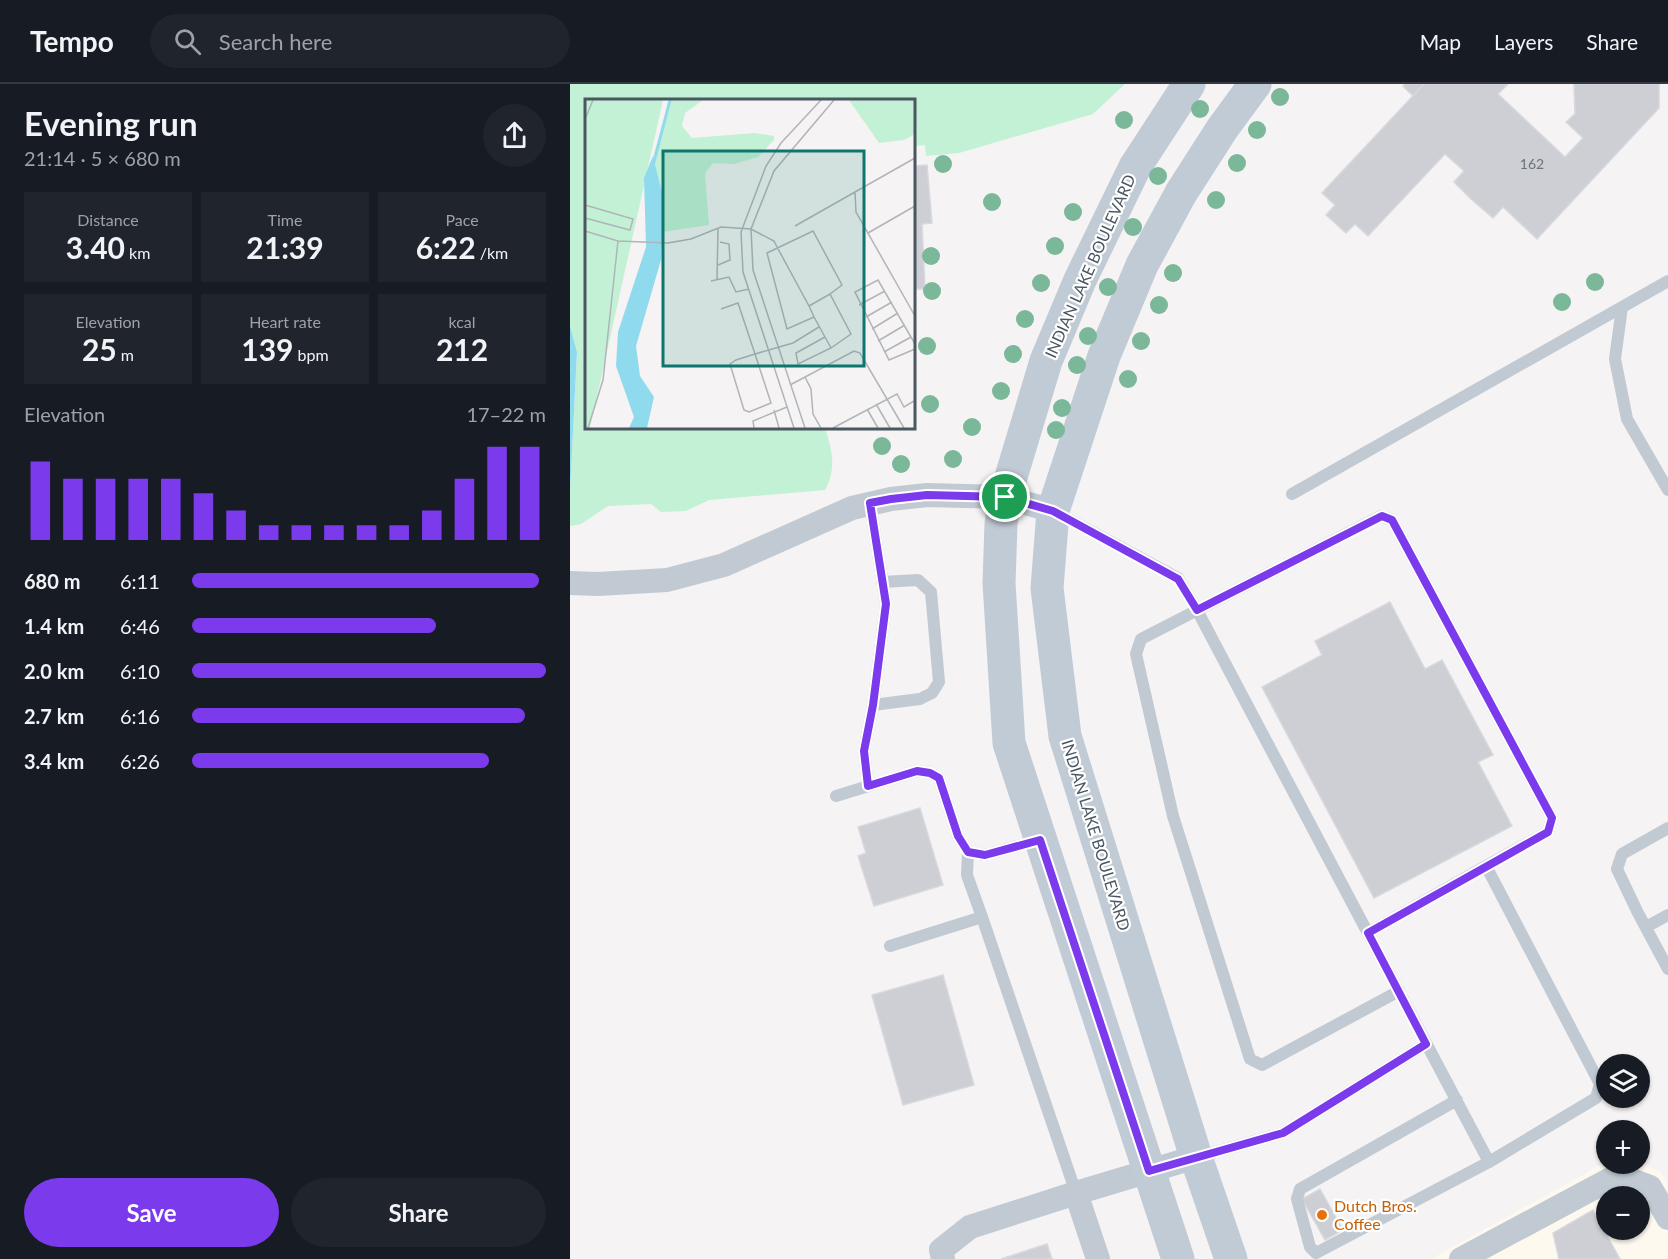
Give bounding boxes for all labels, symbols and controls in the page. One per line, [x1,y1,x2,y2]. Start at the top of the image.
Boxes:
search box [150,14,570,68]
text: Tempo [30,24,114,58]
icon: search [171,25,204,58]
text: Search here [219,28,332,55]
text: Map [1420,29,1461,54]
text: Layers [1494,29,1553,54]
text: Share [1586,29,1638,54]
inset map [585,99,915,429]
text: Evening run [24,103,198,143]
button: share [483,104,546,167]
text: 21:14 · 5 × 680 m [24,146,181,170]
house number: 162 [1520,155,1544,172]
street label: INDIAN LAKE BOULEVARD [1040,171,1139,360]
text: Distance [77,210,139,229]
text: Time [268,210,302,229]
text: Pace [445,210,479,229]
text: 3.40 [66,229,125,265]
text: 21:39 [246,229,324,265]
text: 6:22 [416,229,476,265]
text: km [125,243,150,262]
text: /km [476,243,508,262]
text: Elevation [76,312,141,331]
text: Heart rate [249,312,321,331]
text: kcal [448,312,476,331]
text: 25 [82,331,117,367]
text: 139 [241,331,294,367]
text: 212 [436,331,488,367]
text: m [117,345,134,364]
text: bpm [294,345,329,364]
text: Elevation [24,402,105,426]
text: 17–22 m [466,402,546,426]
pin [979,471,1030,522]
icon: arrive [988,480,1021,513]
text: 680 m [24,569,80,593]
text: 6:11 [120,569,160,593]
text: 1.4 km [24,614,84,638]
text: 6:46 [120,614,160,638]
text: 2.0 km [24,659,84,683]
text: 6:10 [120,659,160,683]
text: 2.7 km [24,704,84,728]
text: 6:16 [120,704,160,728]
street label: INDIAN LAKE BOULEVARD [1058,737,1135,933]
text: 3.4 km [24,749,84,773]
text: 6:26 [120,749,160,773]
map controls [1596,1054,1650,1240]
button: layers [1596,1054,1650,1108]
button: + [1596,1120,1650,1174]
button: Save [24,1178,279,1247]
button: Share [291,1178,546,1247]
button: − [1596,1186,1650,1240]
place label: Dutch Bros. Coffee [1334,1196,1417,1233]
marker: Dutch Bros. Coffee [1315,1208,1329,1222]

